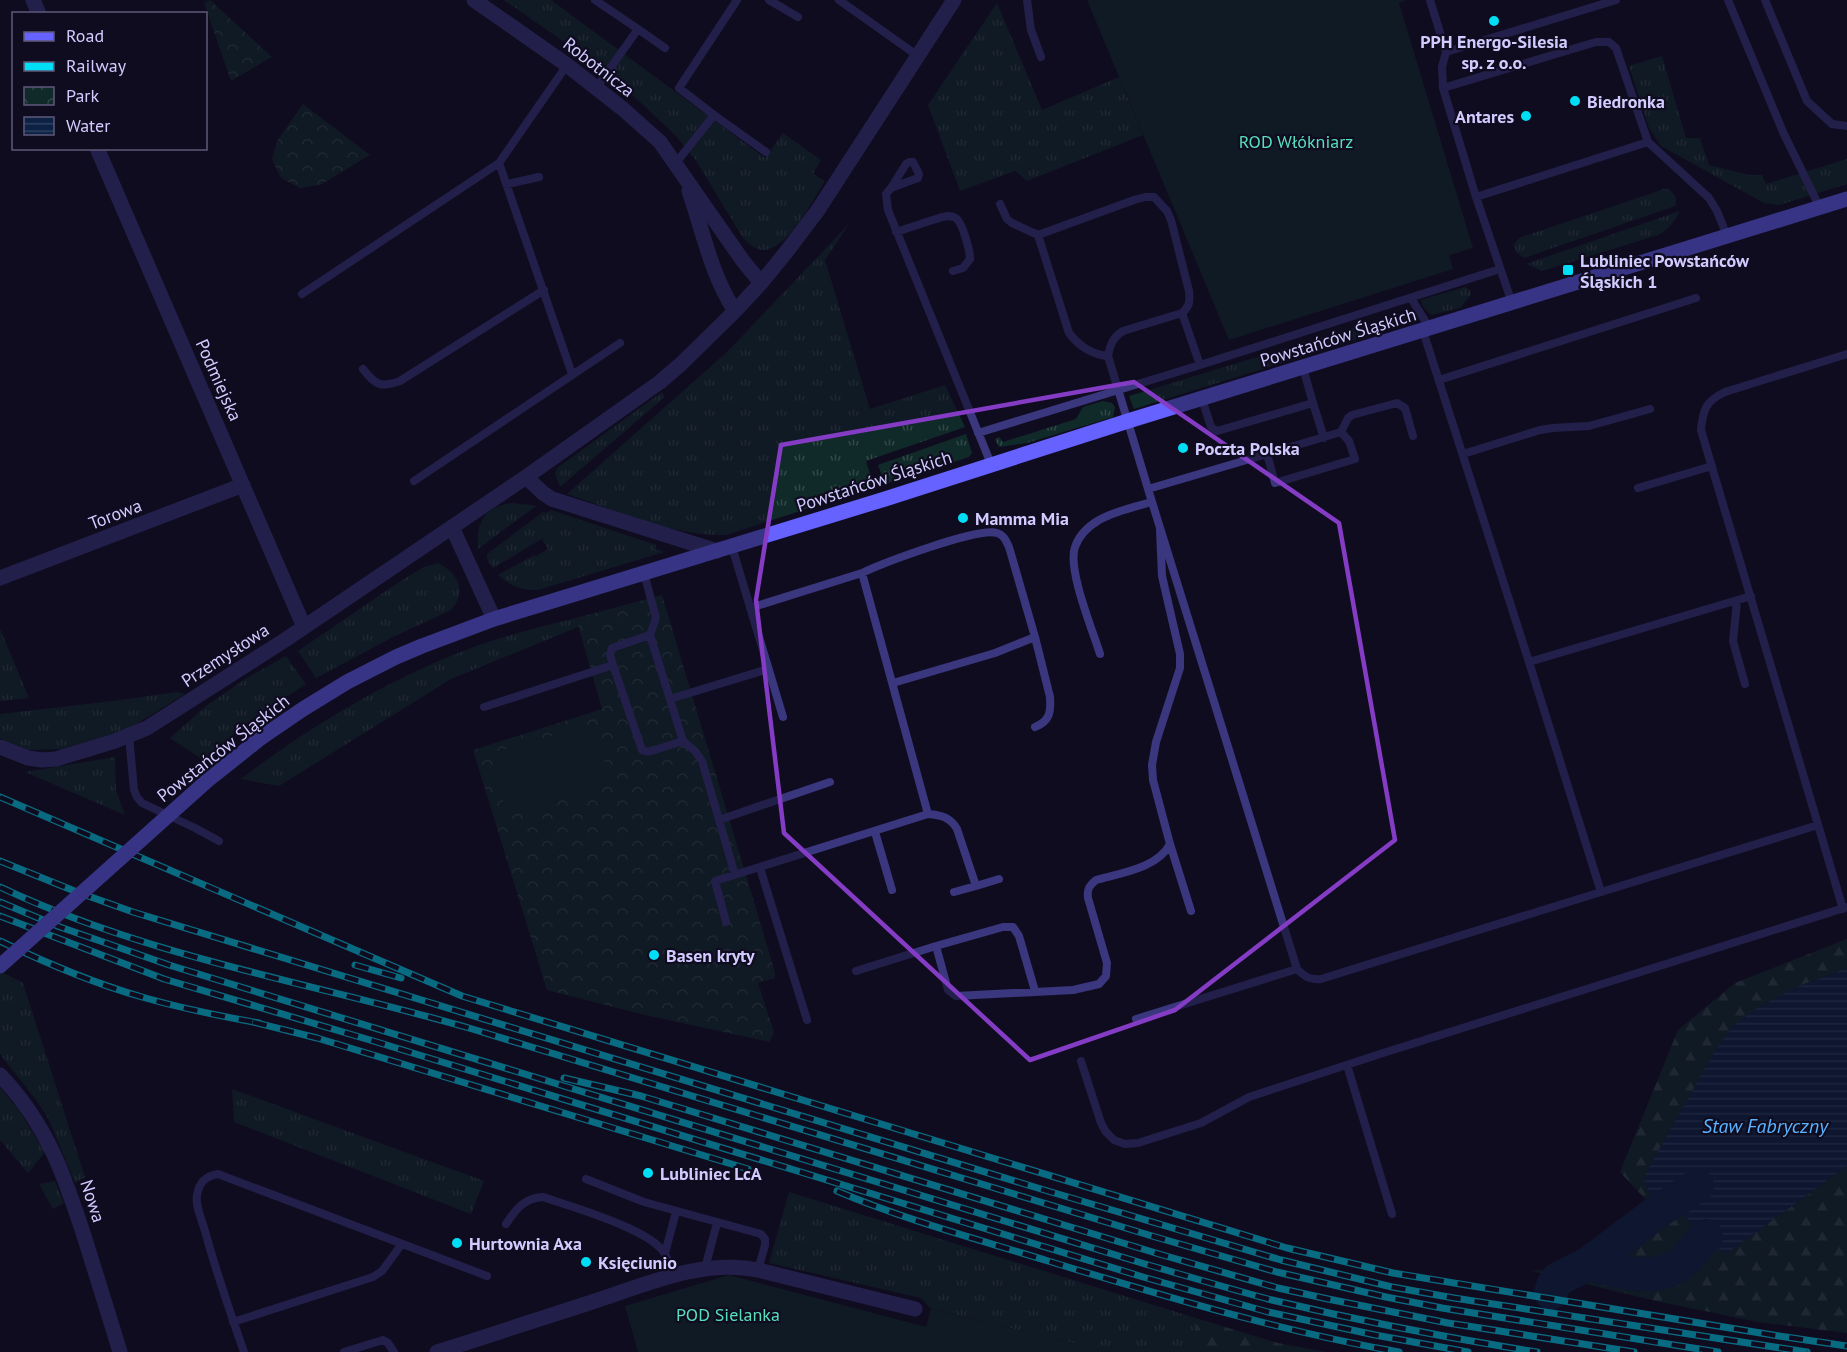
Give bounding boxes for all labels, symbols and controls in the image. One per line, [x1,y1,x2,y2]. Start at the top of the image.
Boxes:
legend [12,12,207,150]
marker: PPH Energo-Silesia sp. z o.o. [1487,14,1501,28]
text: Road [66,24,104,47]
place label: PPH Energo-Silesia sp. z o.o. [1420,30,1568,74]
street label: Robotnicza [559,32,639,102]
text: Railway [66,54,127,77]
text: Park [66,84,99,107]
place label: Biedronka [1587,90,1665,113]
marker: Biedronka [1568,94,1582,108]
place label: Antares [1455,105,1514,128]
marker: Antares [1519,109,1533,123]
text: Water [66,114,110,137]
park label: ROD Włókniarz [1239,130,1353,153]
place label: Lubliniec Powstańców Śląskich 1 [1580,249,1750,293]
marker: Lubliniec Powstańców Śląskich 1 [1561,263,1575,277]
street label: Powstańców Śląskich [1257,302,1419,372]
street label: Podmiejska [191,335,247,425]
place label: Poczta Polska [1195,437,1300,460]
marker: Poczta Polska [1176,441,1190,455]
street label: Powstańców Śląskich [793,445,955,517]
street label: Torowa [85,493,145,535]
place label: Mamma Mia [975,507,1069,530]
marker: Mamma Mia [956,511,970,525]
street label: Przemysłowa [177,618,273,692]
street label: Powstańców Śląskich [152,689,294,807]
place label: Basen kryty [666,944,755,967]
marker: Basen kryty [647,948,661,962]
water label: Staw Fabryczny [1702,1113,1829,1139]
place label: Lubliniec LcA [660,1162,762,1185]
marker: Lubliniec LcA [641,1166,655,1180]
street label: Nowa [75,1177,111,1225]
place label: Hurtownia Axa [469,1232,582,1255]
marker: Hurtownia Axa [450,1236,464,1250]
place label: Księciunio [598,1251,677,1274]
marker: Księciunio [579,1255,593,1269]
park label: POD Sielanka [676,1303,780,1326]

